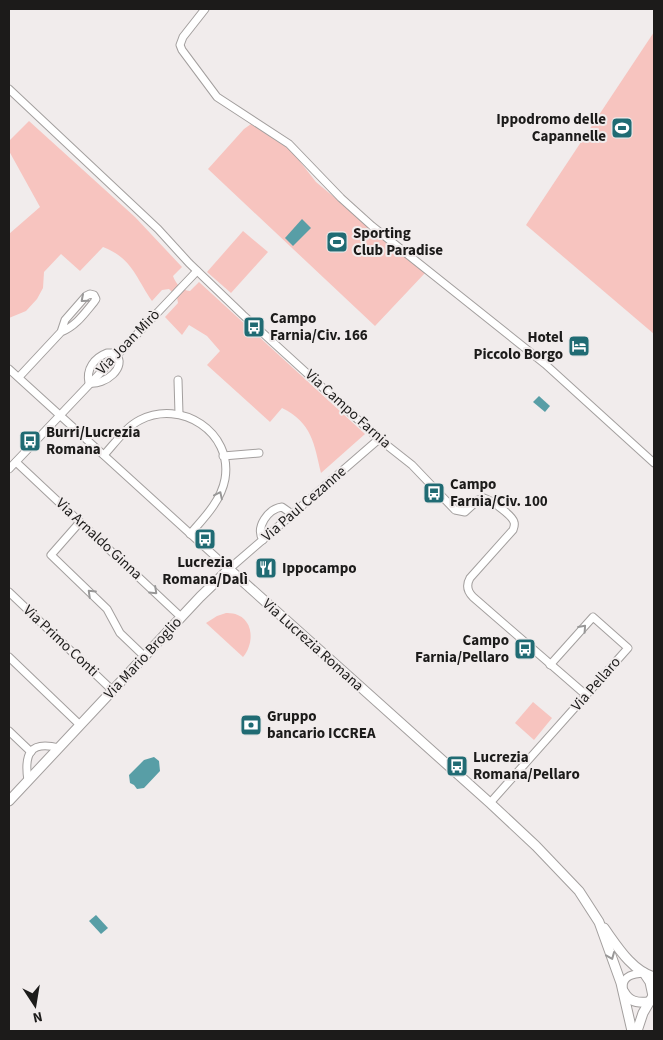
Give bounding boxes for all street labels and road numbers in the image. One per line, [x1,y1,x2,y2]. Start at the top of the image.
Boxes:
street label: Via Joan Mirò [91,305,165,379]
street label: Via Campo Farnia [300,365,396,453]
street label: Via Paul Cezanne [257,461,351,547]
street label: Via Arnaldo Ginna [51,493,147,585]
street label: Via Lucrezia Romana [258,594,368,696]
street label: Via Primo Conti [19,600,103,682]
street label: Via Mario Broglio [99,612,187,704]
street label: Via Pellaro [566,652,626,716]

